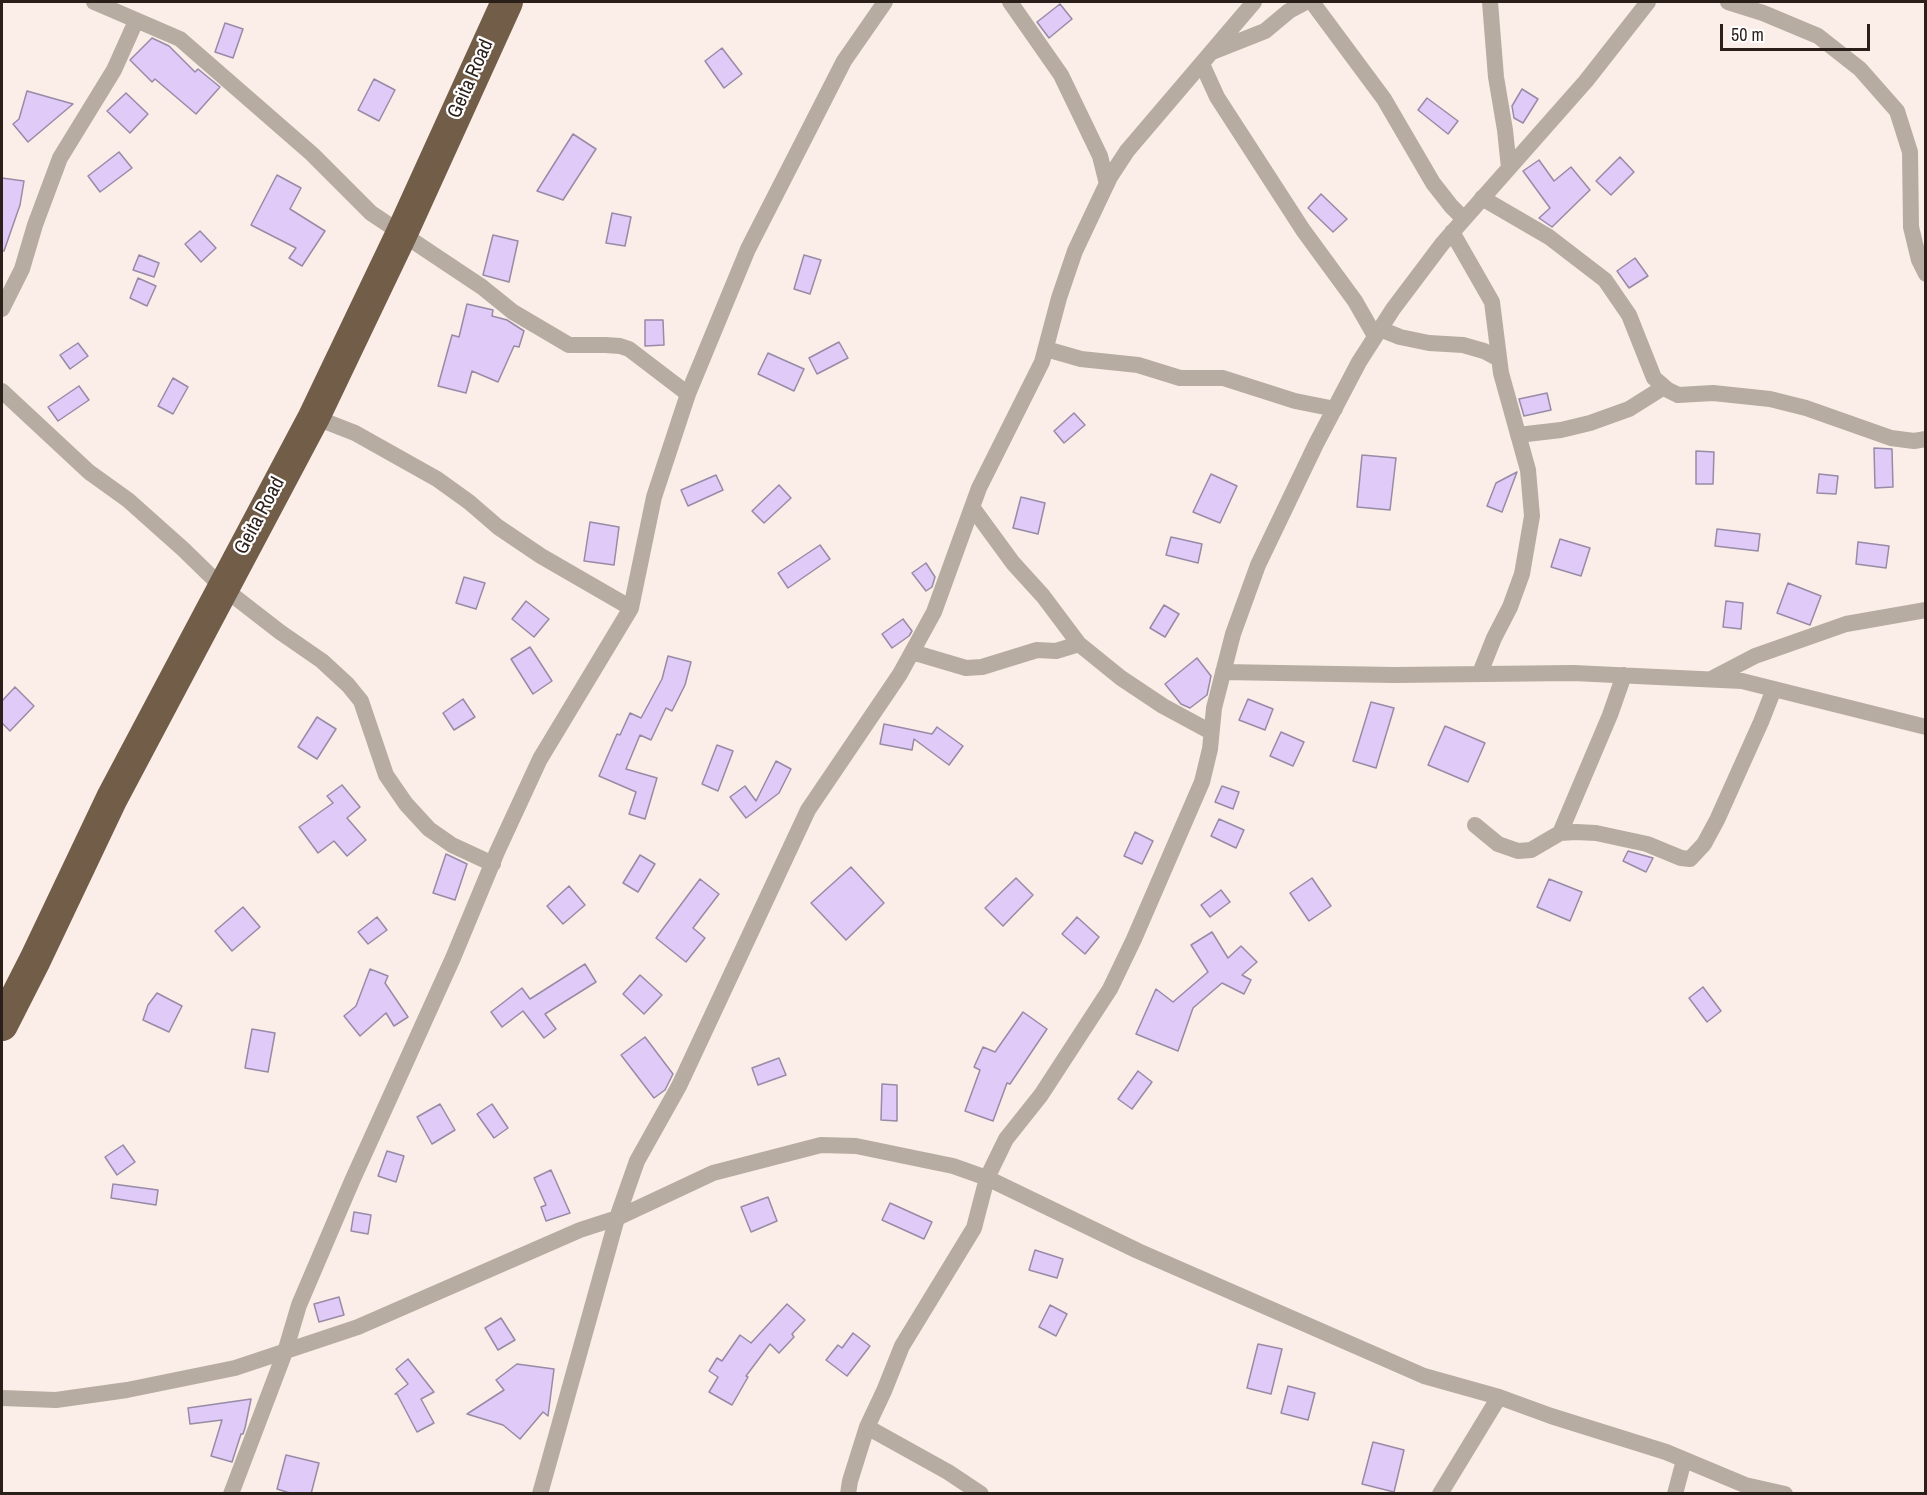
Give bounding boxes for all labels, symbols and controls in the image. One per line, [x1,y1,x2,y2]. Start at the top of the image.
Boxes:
scale bar [1723,12,1873,50]
text: 50 m [1731,22,1764,47]
street label: Geita Road [443,36,499,122]
street label: Geita Road [230,473,290,559]

